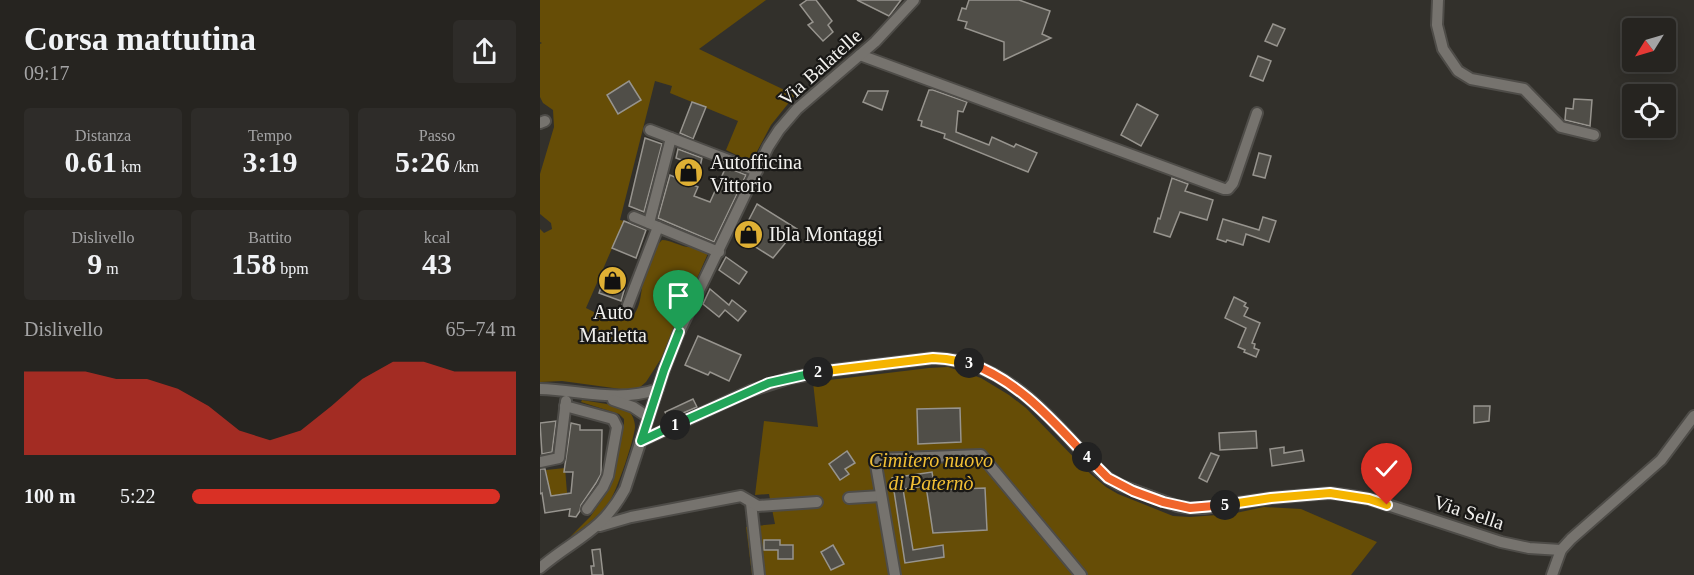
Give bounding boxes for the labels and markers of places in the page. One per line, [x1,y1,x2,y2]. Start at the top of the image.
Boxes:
place label: Autofficina Vittorio [710,151,802,196]
shop icon: Autofficina Vittorio [673,157,705,189]
shop icon: Ibla Montaggi [732,218,764,250]
place label: Ibla Montaggi [769,223,883,246]
shop icon: Auto Marletta [597,265,629,297]
pin [653,270,704,332]
place label: Auto Marletta [579,301,647,346]
pin: 3 [954,348,984,378]
pin: 2 [803,357,833,387]
pin: 1 [660,410,690,440]
pin: 4 [1072,442,1102,472]
pin [1361,443,1412,505]
pin: 5 [1210,490,1240,520]

